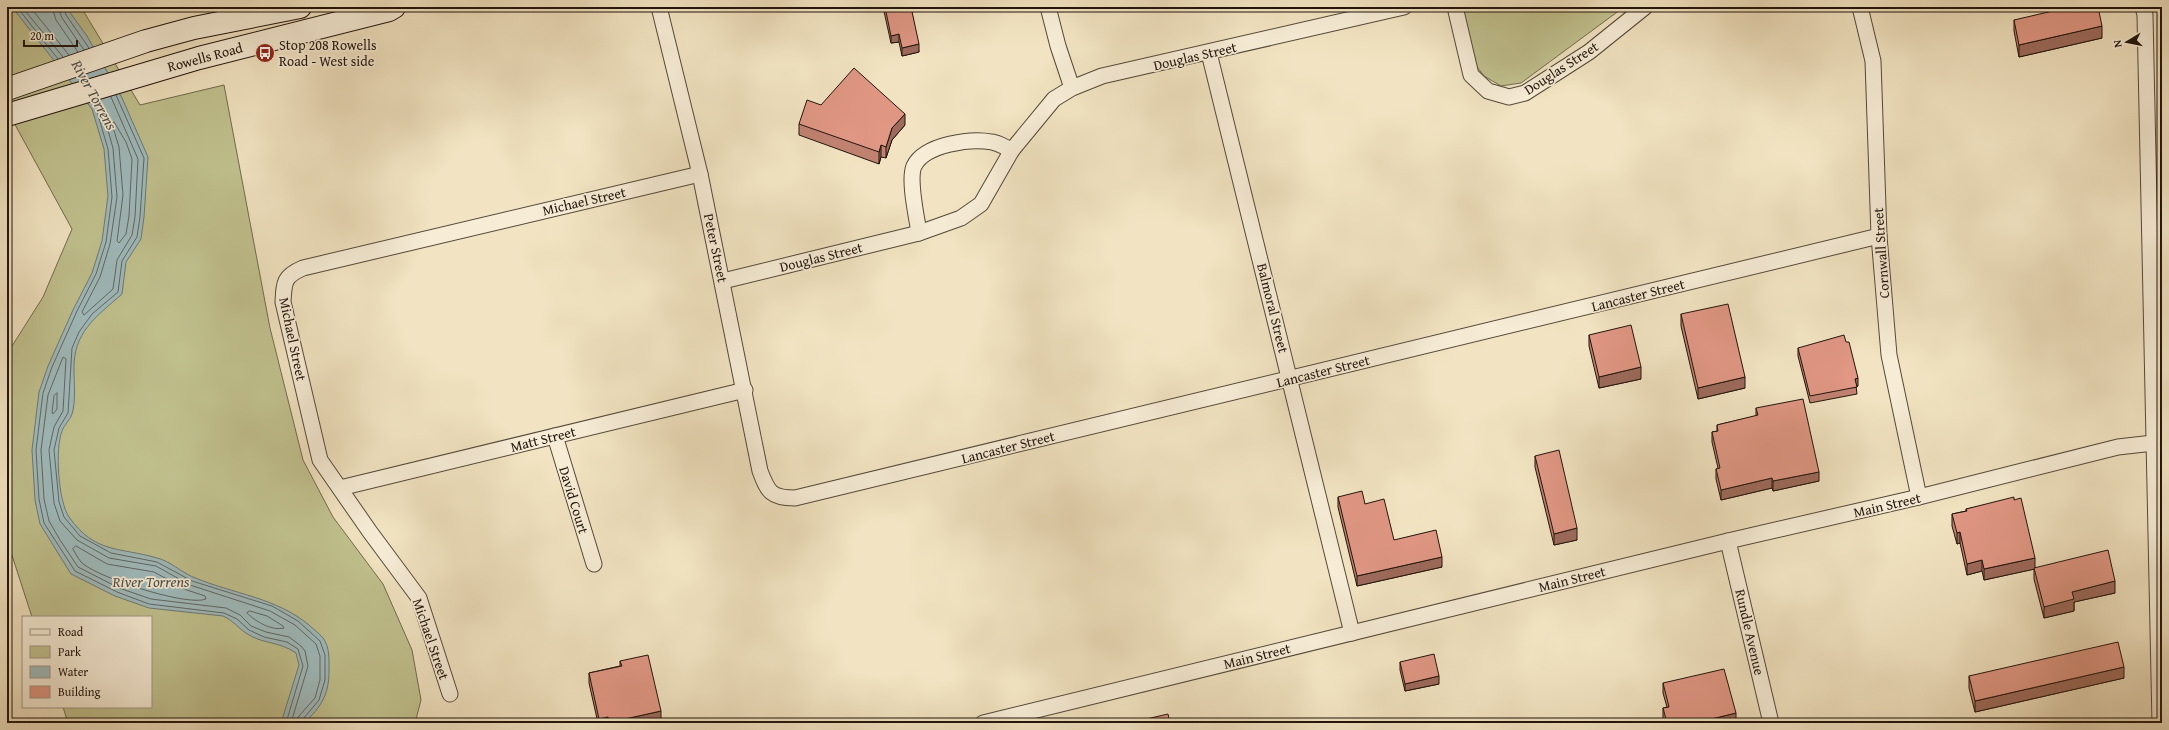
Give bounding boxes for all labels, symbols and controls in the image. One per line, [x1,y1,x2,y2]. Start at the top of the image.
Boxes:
scale bar [24,22,77,48]
north arrow [2107,22,2147,62]
text: 20 m [30,27,54,44]
place label: Stop 208 Rowells Road - West side [279,35,377,71]
street label: Douglas Street [1520,36,1602,99]
street label: Rowells Road [165,37,245,77]
street label: Douglas Street [1151,37,1239,75]
text: N [2109,38,2126,49]
bus stop icon: Stop 208 Rowells Road - West side [254,42,276,64]
water label: River Torrens [66,55,123,134]
street label: Michael Street [540,182,628,220]
street label: Cornwall Street [1868,207,1894,299]
street label: Peter Street [699,212,733,284]
street label: Douglas Street [777,237,865,277]
street label: Balmoral Street [1252,261,1294,355]
street label: Lancaster Street [1589,274,1687,316]
street label: Michael Street [274,295,312,383]
street label: Lancaster Street [1274,350,1372,392]
street label: Matt Street [508,421,578,457]
street label: Lancaster Street [959,426,1057,468]
street label: David Court [554,464,594,536]
street label: Main Street [1851,488,1923,522]
street label: Main Street [1536,561,1608,597]
water label: River Torrens [112,571,190,592]
street label: Rundle Avenue [1730,587,1770,677]
street label: Michael Street [408,596,454,682]
legend [22,616,152,708]
text: Road [58,623,84,640]
street label: Main Street [1221,638,1293,674]
text: Park [58,643,82,660]
text: Water [58,663,88,680]
text: Building [58,683,101,700]

